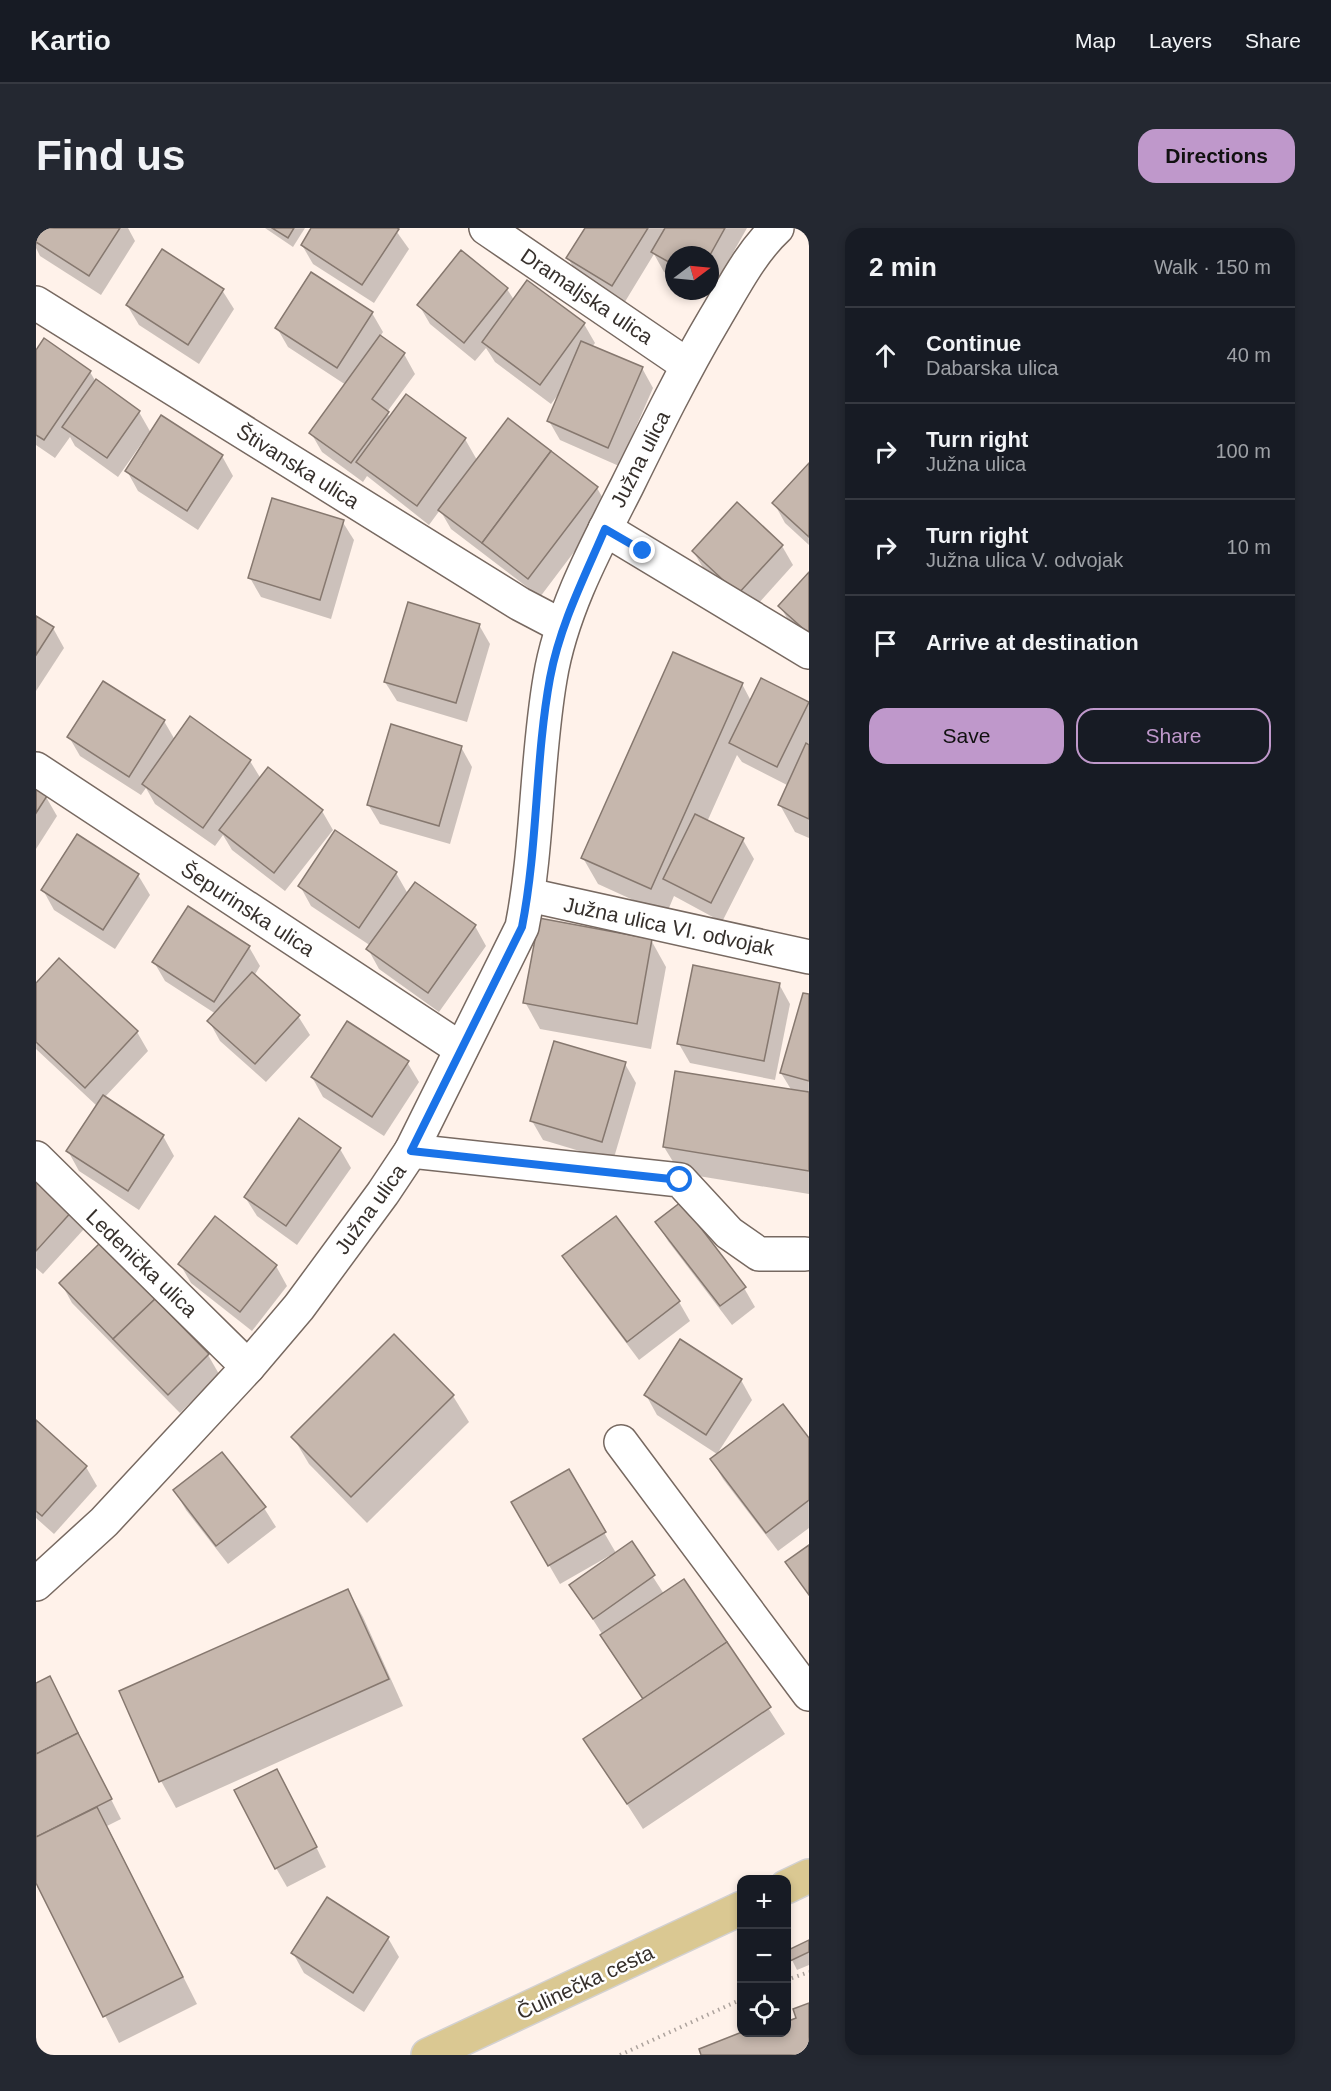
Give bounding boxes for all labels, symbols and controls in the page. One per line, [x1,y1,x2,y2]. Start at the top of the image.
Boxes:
text: Kartio [30,25,111,56]
text: Map [1075,29,1116,52]
text: Layers [1149,29,1212,52]
text: Share [1245,29,1301,52]
button: Directions [1138,129,1295,183]
text: Find us [36,132,185,179]
street label: Dramaljska ulica [517,243,658,349]
north arrow [665,246,719,300]
text: 2 min [869,252,937,282]
text: Walk · 150 m [1154,256,1271,278]
text: Continue [926,331,1021,356]
icon: ahead [869,339,902,372]
text: 40 m [1227,344,1271,366]
text: Dabarska ulica [926,357,1058,379]
street label: Južna ulica [606,407,674,511]
street label: Štivanska ulica [233,419,364,513]
text: Turn right [926,427,1028,452]
icon: right [869,435,902,468]
text: 100 m [1215,440,1271,462]
text: Južna ulica [926,453,1026,475]
text: Turn right [926,523,1028,548]
icon: right [869,531,902,564]
text: 10 m [1227,536,1271,558]
route end [629,537,655,563]
text: Južna ulica V. odvojak [926,549,1123,571]
icon: arrive [869,627,902,660]
text: Arrive at destination [926,630,1139,655]
button: Save [869,708,1064,764]
button: Share [1076,708,1271,764]
street label: Šepurinska ulica [177,857,319,961]
street label: Južna ulica VI. odvojak [562,892,777,960]
street label: Južna ulica [330,1159,410,1258]
route start [666,1166,692,1192]
street label: Ledenička ulica [82,1204,202,1322]
map controls [737,1875,791,2037]
button: + [737,1875,791,1929]
button: − [737,1929,791,1983]
street label: Čulinečka cesta [513,1940,657,2024]
button: locate [737,1983,791,2037]

